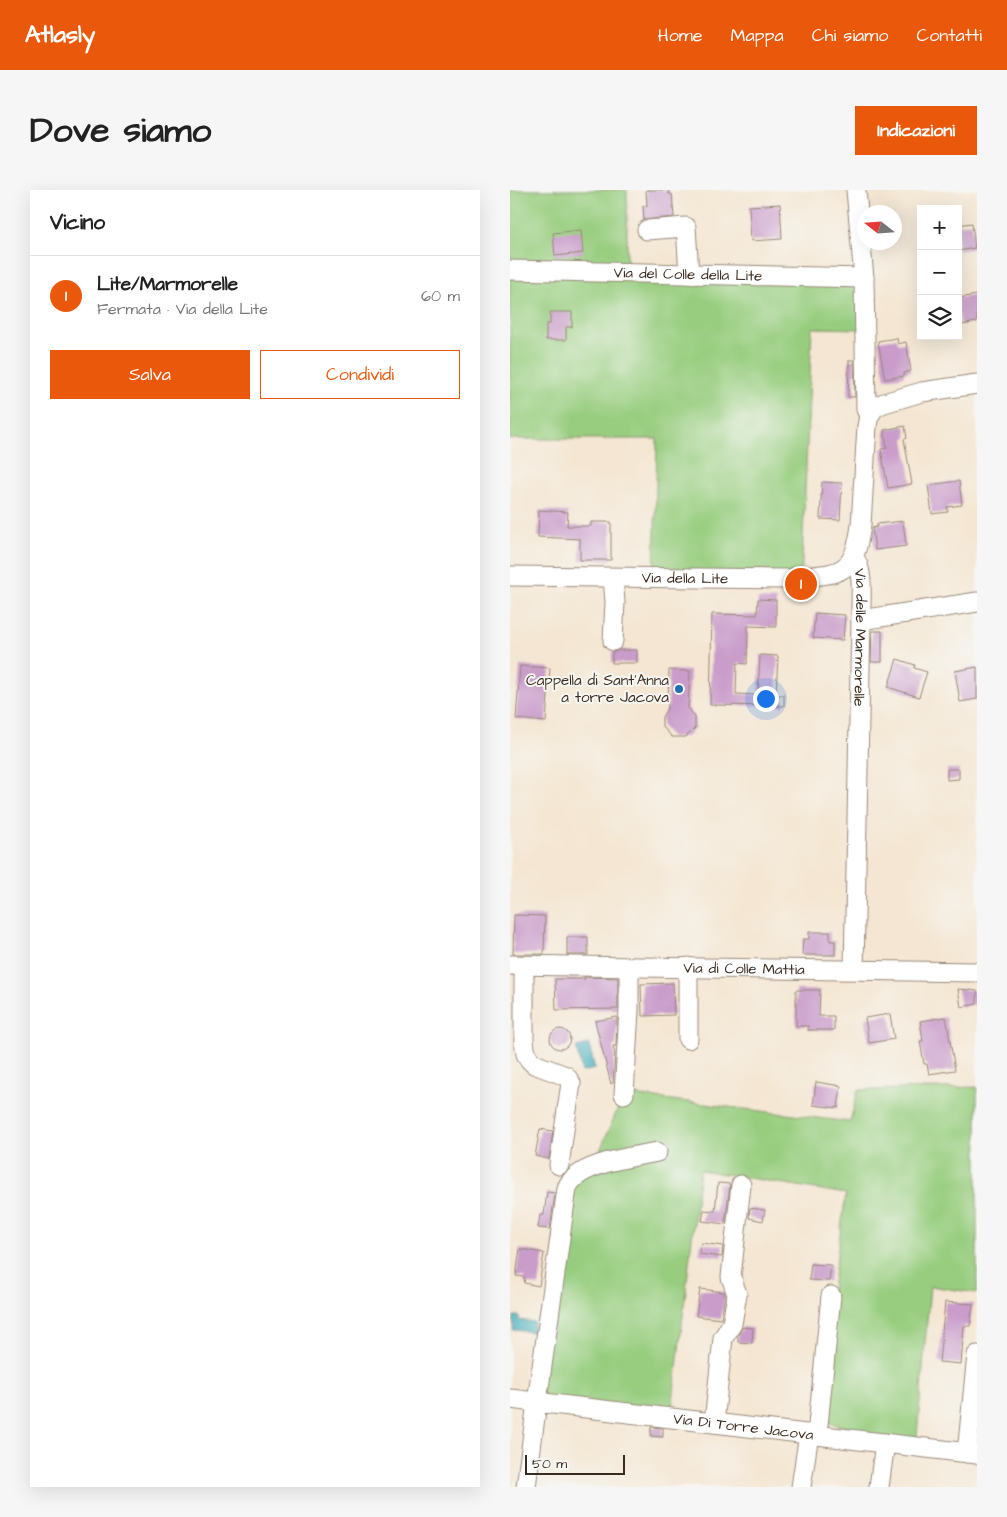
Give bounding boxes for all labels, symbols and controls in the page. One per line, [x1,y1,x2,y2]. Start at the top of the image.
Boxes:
text: Atlasly [25,18,95,52]
text: Home [658,23,703,48]
text: Mappa [731,23,784,48]
text: Chi siamo [812,23,888,48]
text: Contatti [916,23,982,48]
text: Dove siamo [30,106,211,155]
button: Indicazioni [855,106,977,155]
north arrow [857,205,902,250]
map controls [917,205,962,340]
button: + [917,205,962,250]
text: Vicino [50,208,105,237]
button: − [917,250,962,295]
street label: Via del Colle della Lite [613,262,762,287]
text: Lite/Marmorelle [97,271,238,298]
text: 1 [65,285,67,307]
text: 60 m [421,285,460,307]
button: layers [917,295,962,340]
text: Fermata · Via della Lite [97,298,268,320]
button: Salva [50,350,250,399]
button: Condividi [260,350,460,399]
pin: 1 [785,565,817,603]
street label: Via della Lite [642,567,728,589]
street label: Via delle Marmorelle [848,567,871,707]
place label: Cappella di Sant'Anna a torre Jacova [526,670,669,708]
marker: Cappella di Sant'Anna a torre Jacova [673,683,685,695]
your location [753,686,779,712]
street label: Via di Colle Mattia [683,958,805,980]
street label: Via Di Torre Jacova [672,1408,815,1446]
scale bar [525,1452,625,1475]
text: 50 m [532,1454,567,1474]

